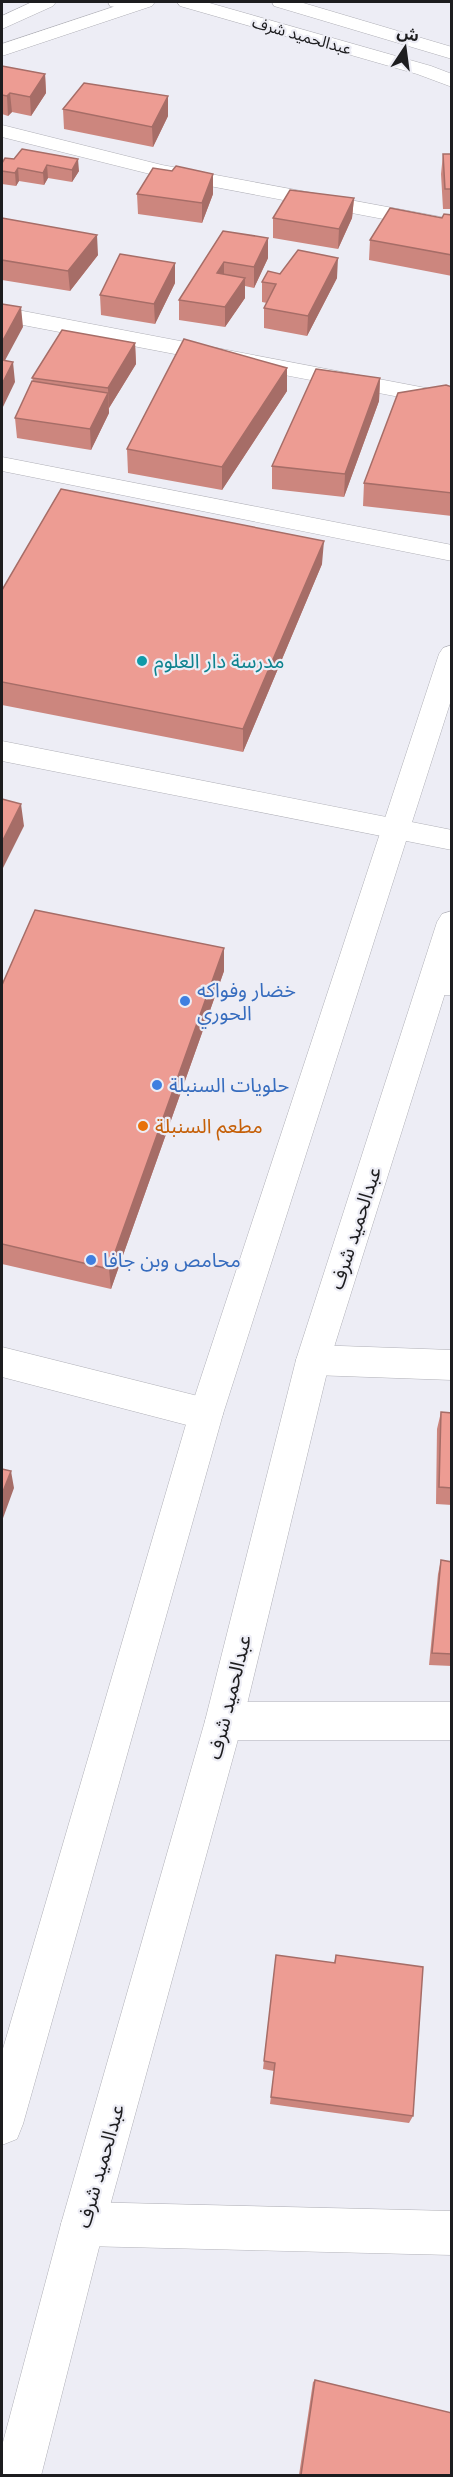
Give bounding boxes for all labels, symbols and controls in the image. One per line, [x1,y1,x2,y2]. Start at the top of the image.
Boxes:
street label: عبدالحميد شرف [250,10,354,59]
north arrow [375,18,435,78]
text: ش [395,20,422,46]
place label: مدرسة دار العلوم [154,646,284,676]
marker: مدرسة دار العلوم [135,654,149,668]
place label: خضار وفواكه الحوري [197,975,296,1029]
marker: خضار وفواكه الحوري [178,994,192,1008]
place label: حلويات السنبلة [169,1070,289,1097]
marker: حلويات السنبلة [150,1078,164,1092]
place label: مطعم السنبلة [155,1111,263,1141]
marker: مطعم السنبلة [136,1119,150,1133]
street label: عبدالحميد شرف [321,1163,386,1292]
place label: محامص وبن جافا [103,1245,241,1272]
marker: محامص وبن جافا [84,1253,98,1267]
street label: عبدالحميد شرف [199,1631,256,1762]
street label: عبدالحميد شرف [68,2101,129,2231]

